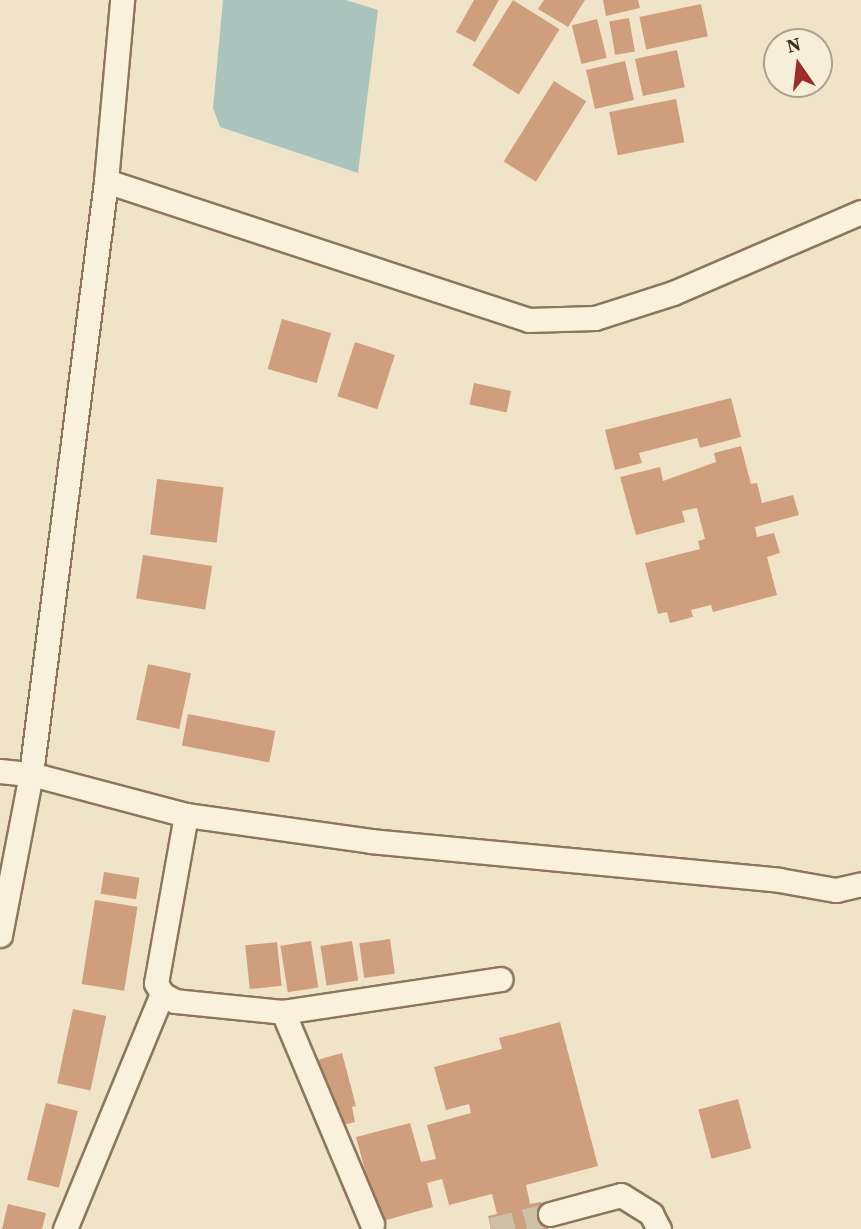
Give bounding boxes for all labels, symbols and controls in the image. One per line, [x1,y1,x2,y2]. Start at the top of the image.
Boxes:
north arrow [763,28,833,98]
text: N [784,30,803,59]

